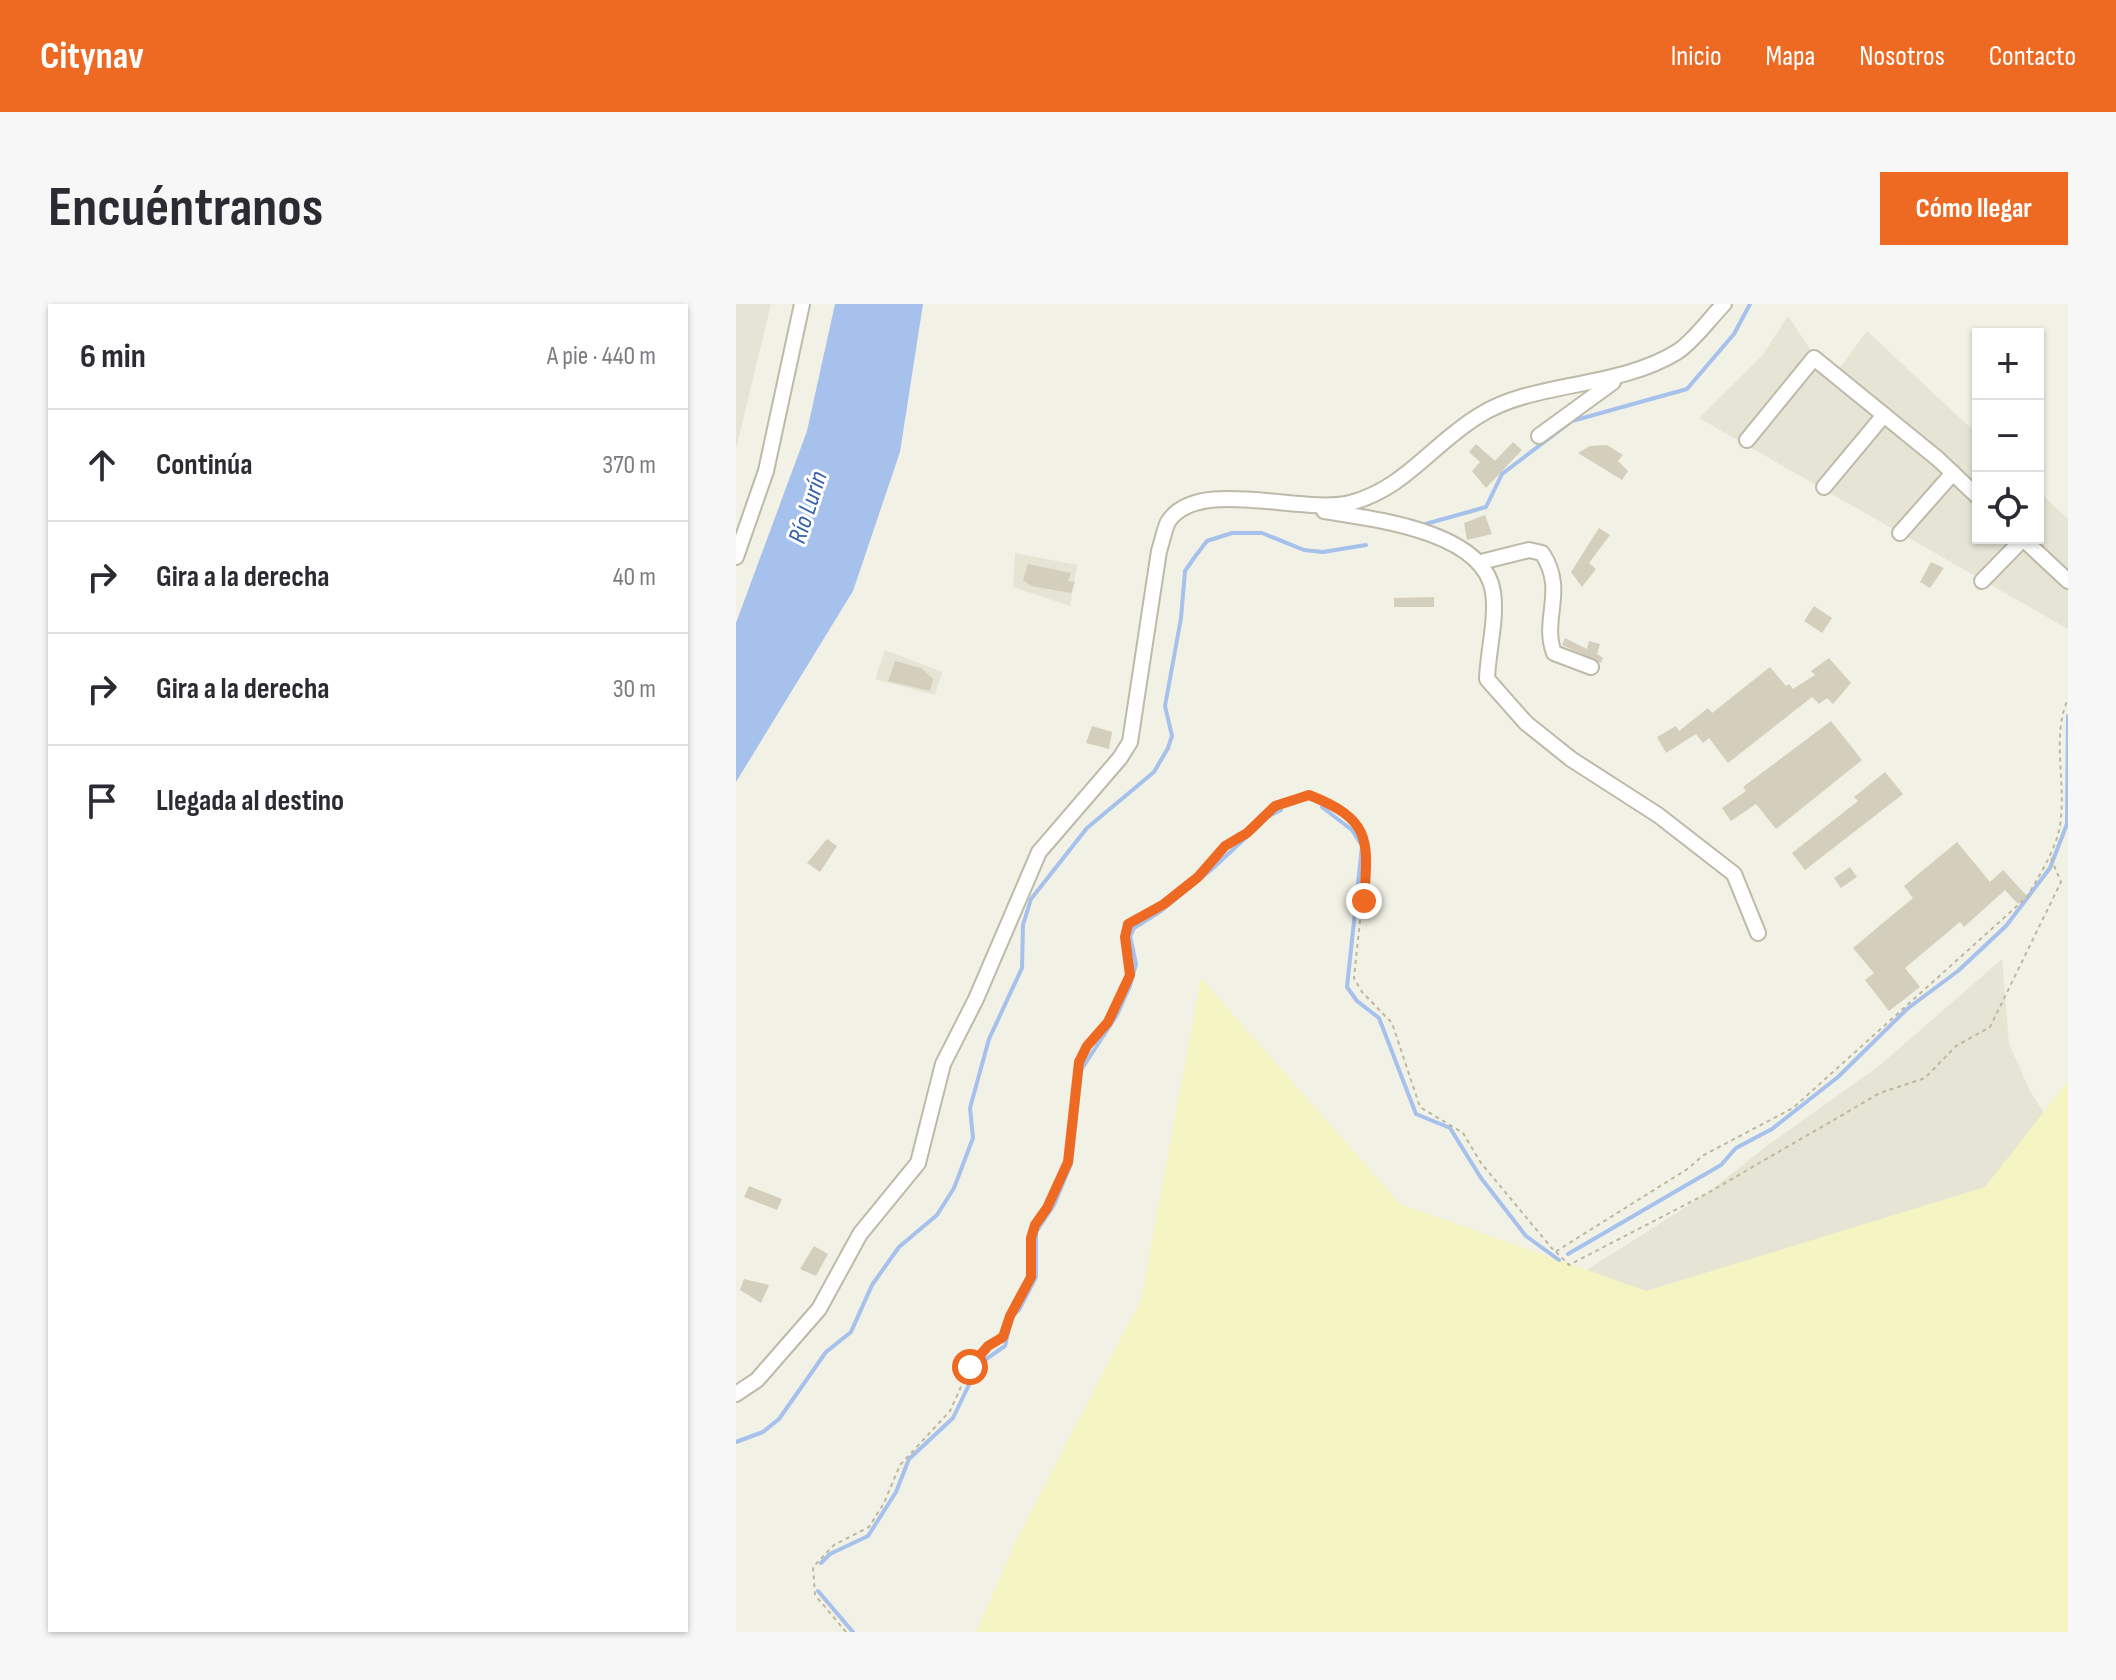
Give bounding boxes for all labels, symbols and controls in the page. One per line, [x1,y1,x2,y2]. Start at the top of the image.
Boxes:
text: Citynav [40,34,144,79]
text: Inicio [1671,40,1722,73]
text: Mapa [1766,40,1815,73]
text: Nosotros [1859,40,1945,73]
text: Contacto [1989,40,2076,73]
button: Cómo llegar [1880,172,2068,245]
text: Encuéntranos [48,175,323,242]
map controls [1972,328,2044,544]
button: + [1972,328,2044,400]
text: 6 min [80,336,146,377]
text: A pie · 440 m [547,341,656,372]
button: − [1972,400,2044,472]
icon: ahead [80,443,124,487]
text: Continúa [156,447,252,483]
text: 370 m [602,450,656,481]
water label: Río Lurín [782,467,835,548]
button: locate [1972,472,2044,544]
icon: right [80,555,124,599]
text: Gira a la derecha [156,559,330,595]
text: 40 m [613,562,656,593]
icon: right [80,667,124,711]
text: Gira a la derecha [156,671,330,707]
text: 30 m [613,674,656,705]
icon: arrive [80,779,124,823]
text: Llegada al destino [156,783,344,819]
route end [1346,883,1382,919]
route start [952,1349,988,1385]

